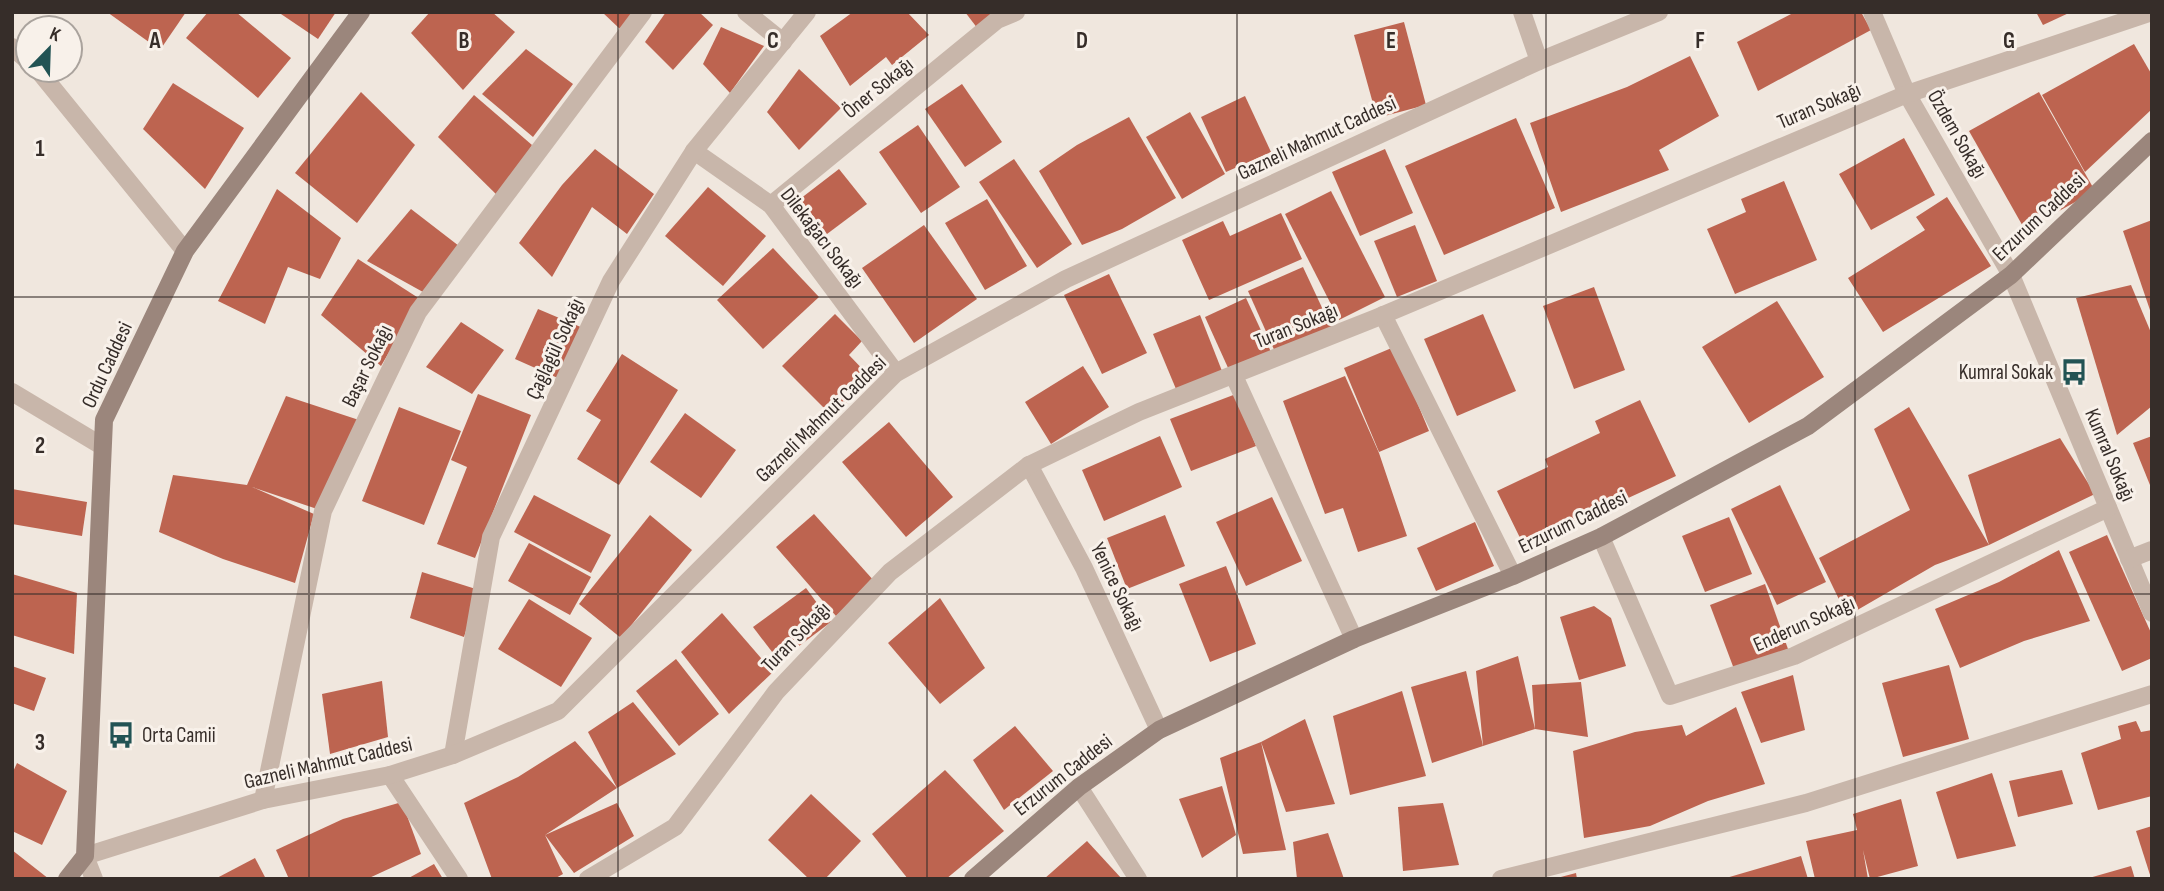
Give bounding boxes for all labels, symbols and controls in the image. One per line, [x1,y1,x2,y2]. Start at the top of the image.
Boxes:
north arrow [14,14,84,84]
text: K [46,22,64,47]
text: A [149,27,162,55]
text: B [459,27,470,55]
text: C [767,27,779,55]
text: D [1076,27,1088,55]
text: E [1386,27,1396,55]
text: F [1695,27,1705,55]
text: G [2003,27,2015,55]
street label: Öner Sokağı [838,52,918,124]
street label: Turan Sokağı [1774,77,1864,135]
street label: Özdem Sokağı [1922,85,1992,183]
street label: Gazneli Mahmut Caddesi [1234,90,1400,186]
text: 1 [35,135,45,163]
street label: Erzurum Caddesi [1987,168,2091,266]
street label: Dilekağacı Sokağı [775,183,869,293]
street label: Çağlagül Sokağı [521,294,589,404]
street label: Turan Sokağı [1251,298,1341,354]
street label: Ordu Caddesi [76,318,138,412]
street label: Başar Sokağı [336,321,398,411]
street label: Gazneli Mahmut Caddesi [750,350,892,488]
bus stop icon: Kumral Sokak [2059,357,2089,387]
place label: Kumral Sokak [1959,360,2053,385]
street label: Kumral Sokağı [2079,405,2141,505]
text: 2 [35,432,45,460]
street label: Erzurum Caddesi [1515,485,1631,559]
street label: Yenice Sokağı [1085,539,1149,635]
street label: Enderun Sokağı [1750,591,1858,657]
street label: Turan Sokağı [756,597,836,677]
bus stop icon: Orta Camii [106,720,136,750]
place label: Orta Camii [142,723,216,748]
text: 3 [35,729,45,757]
street label: Erzurum Caddesi [1009,729,1117,821]
street label: Gazneli Mahmut Caddesi [241,731,415,795]

